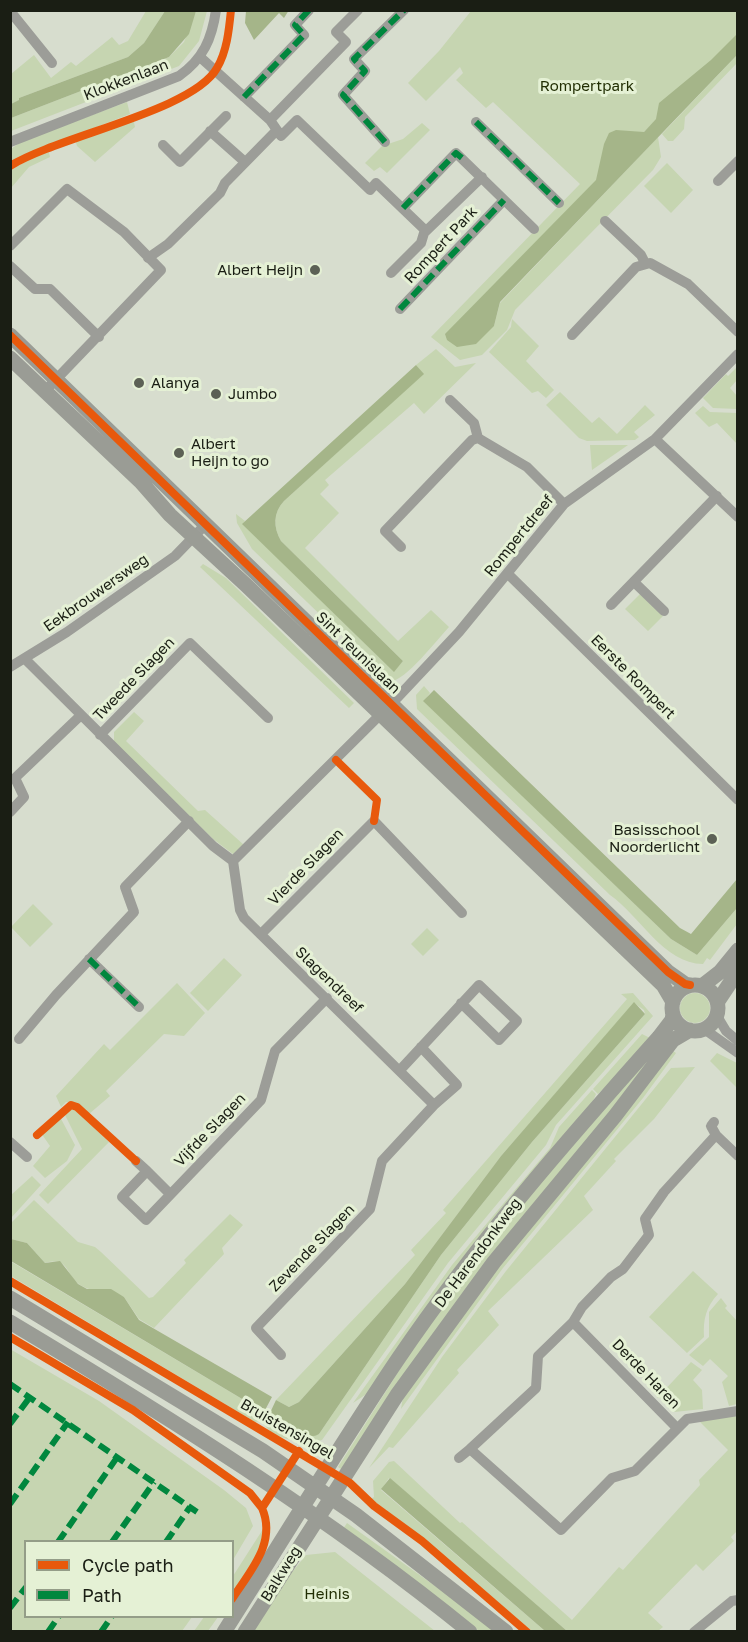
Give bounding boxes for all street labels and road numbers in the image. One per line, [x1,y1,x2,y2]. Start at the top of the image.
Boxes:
street label: Klokkenlaan [81,56,171,104]
street label: Rompert Park [401,203,481,287]
street label: Rompertdreef [481,491,557,581]
street label: Eekbrouwersweg [40,550,152,636]
street label: Sint Teunislaan [312,608,404,698]
street label: Eerste Rompert [587,631,679,723]
street label: Tweede Slagen [90,634,178,724]
street label: Vierde Slagen [265,825,347,909]
street label: Slagendreef [291,943,367,1017]
street label: Vijfde Slagen [170,1090,250,1170]
street label: De Harendonkweg [431,1195,525,1311]
street label: Zevende Slagen [266,1200,358,1296]
street label: Derde Haren [608,1335,684,1413]
street label: Bruistensingel [237,1395,337,1463]
street label: Balkweg [257,1543,305,1605]

